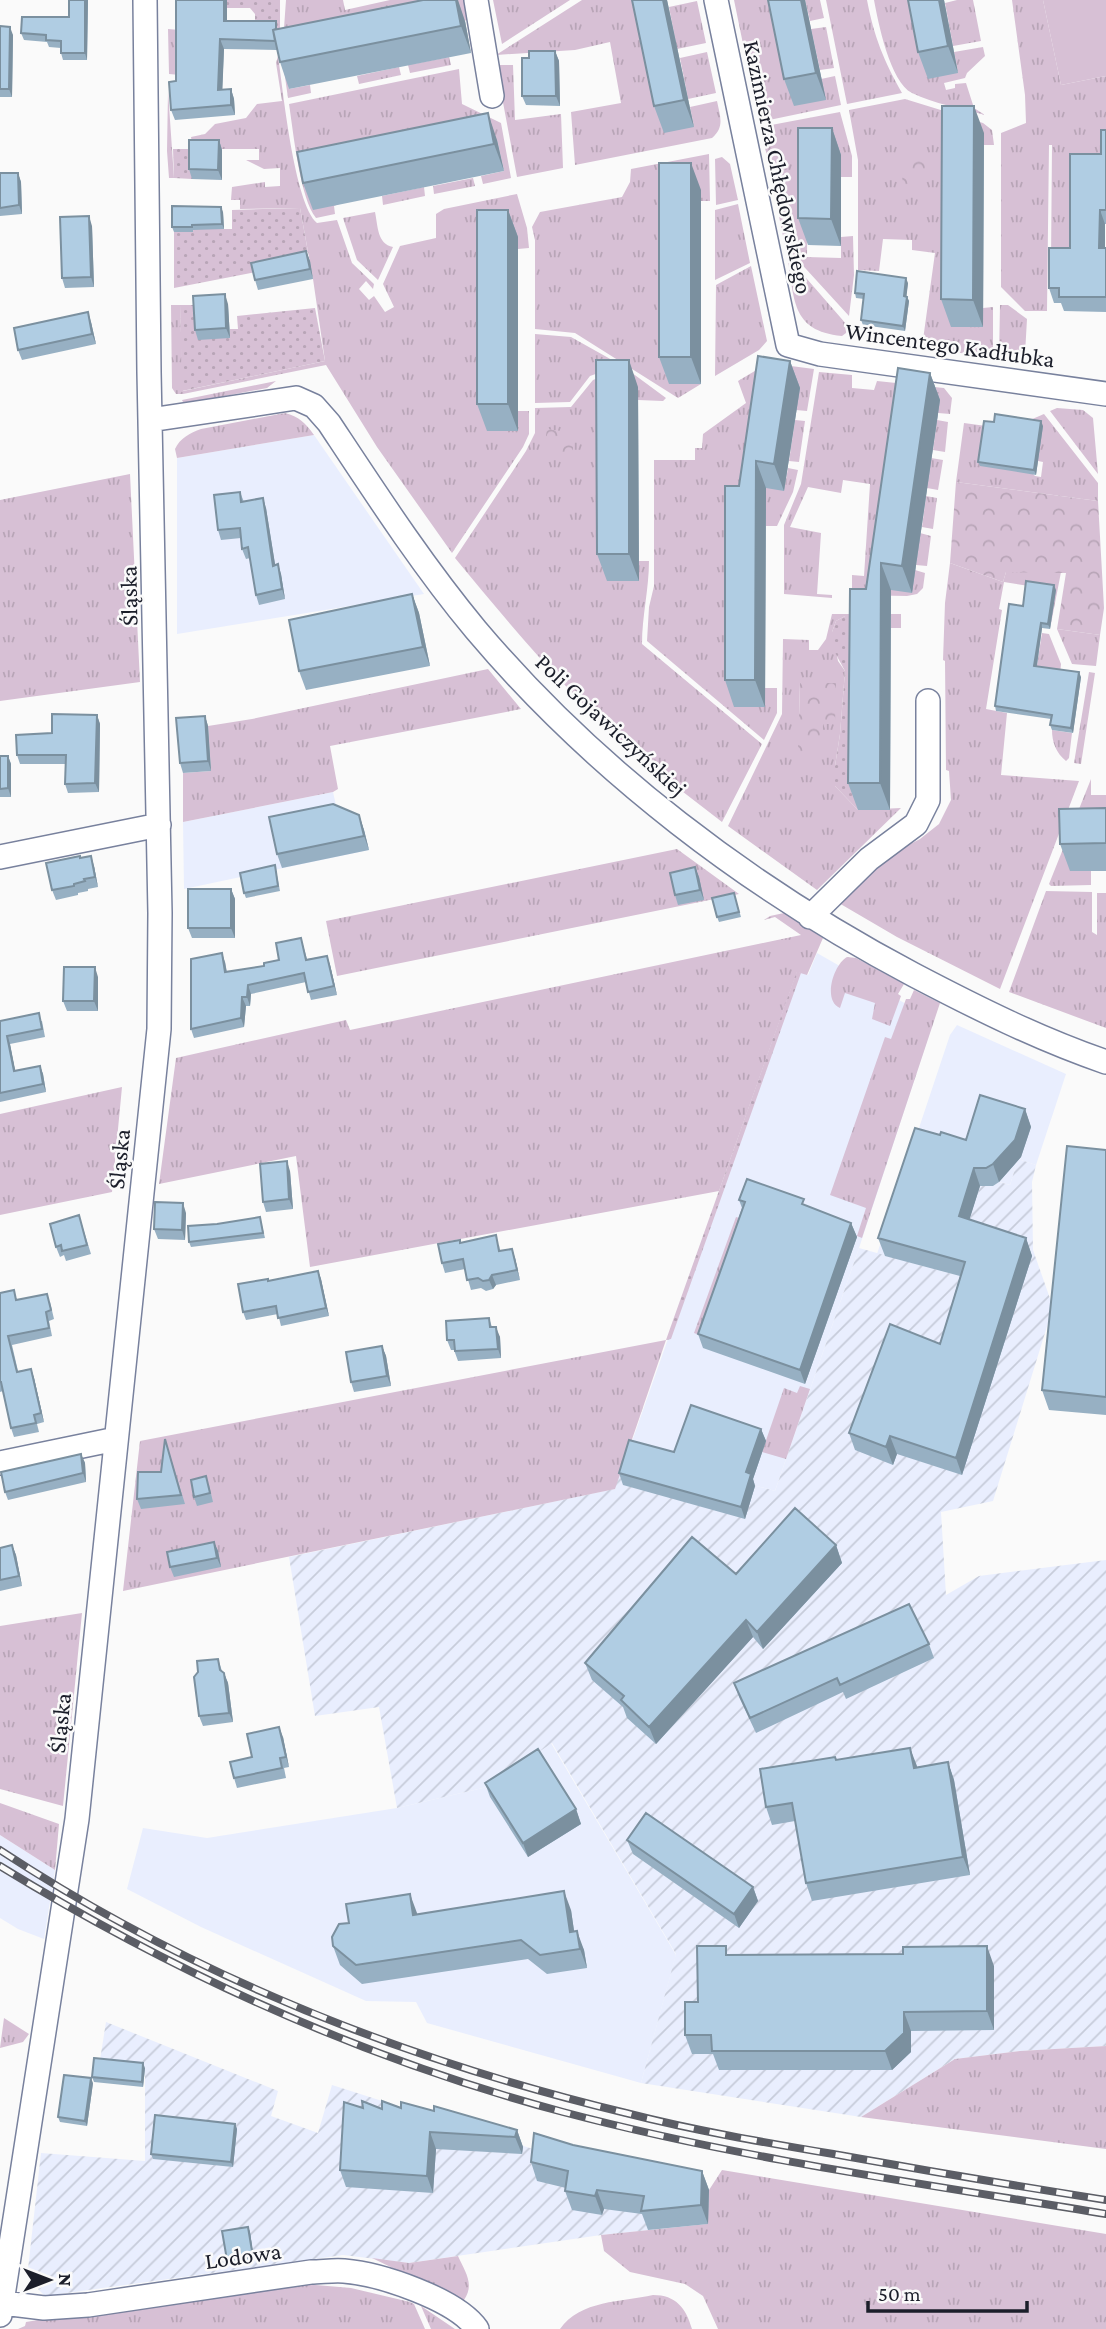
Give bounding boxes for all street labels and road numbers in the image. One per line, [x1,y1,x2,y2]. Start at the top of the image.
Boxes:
street label: Kazimierza Chłędowskiego [738,38,819,296]
street label: Wincentego Kadłubka [844,316,1057,373]
street label: Śląska [114,566,143,626]
street label: Poli Gojawiczyńskiej [530,648,692,801]
street label: Śląska [102,1127,135,1190]
street label: Śląska [43,1691,76,1754]
street label: Lodowa [203,2237,283,2274]

